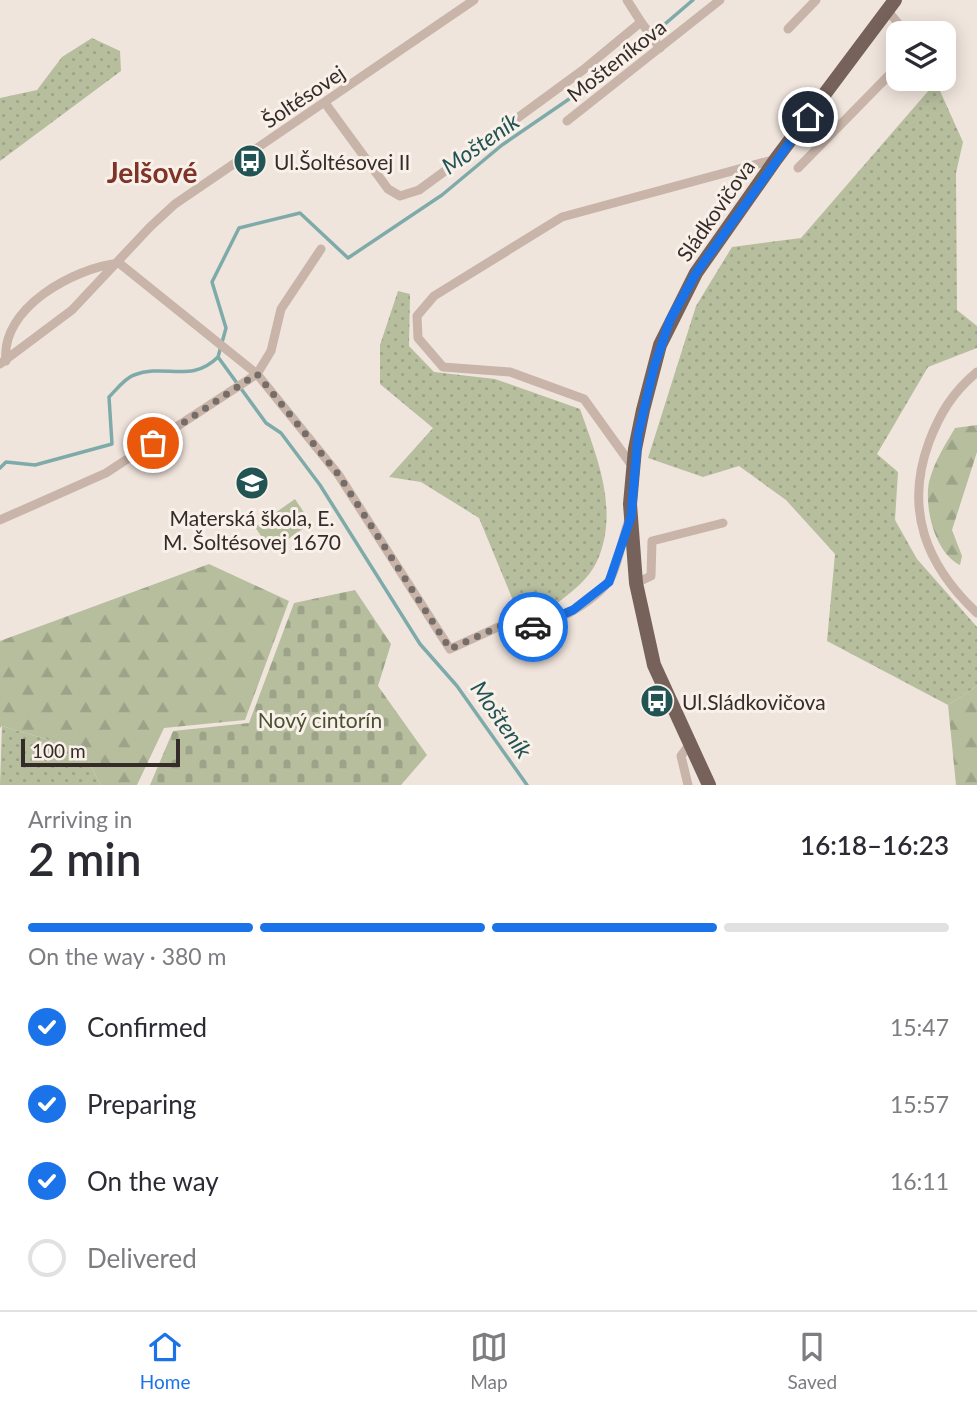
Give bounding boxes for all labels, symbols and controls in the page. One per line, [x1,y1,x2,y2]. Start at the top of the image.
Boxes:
street label: Mošteníkova [562,14,670,106]
map controls [886,21,956,91]
button: layers [886,21,956,91]
street label: Šoltésovej [257,59,349,133]
pin [778,87,838,147]
icon: home [789,98,827,136]
water label: Mošteník [436,106,525,180]
bus stop icon: Ul.Šoltésovej II [231,142,269,180]
place label: Ul.Šoltésovej II [274,149,410,174]
street label: Sládkovičova [671,154,759,266]
district label: Jelšové [107,155,197,189]
pin [123,413,183,473]
icon: bag [134,424,172,462]
school or university icon: Materská škola, E. M. Šoltésovej 1670 [233,464,271,502]
place label: Materská škola, E. M. Šoltésovej 1670 [163,505,341,554]
courier [498,592,568,662]
icon: car [514,608,552,646]
water label: Mošteník [465,675,539,764]
bus stop icon: Ul.Sládkovičova [638,682,676,720]
place label: Ul.Sládkovičova [682,689,826,714]
park label: Nový cintorín [258,707,382,732]
scale bar [21,736,180,768]
text: 100 m [32,739,86,762]
text: Arriving in [28,805,132,833]
text: 16:18–16:23 [800,829,949,861]
text: 2 min [28,831,142,886]
text: On the way · 380 m [28,942,227,970]
icon: check [28,1008,66,1046]
text: Confirmed [87,1011,207,1043]
text: 15:47 [890,1013,949,1041]
icon: check [28,1085,66,1123]
text: Preparing [87,1088,196,1120]
text: 15:57 [890,1090,949,1118]
icon: check [28,1162,66,1200]
text: On the way [87,1165,219,1197]
text: 16:11 [890,1167,949,1195]
text: Delivered [87,1242,197,1274]
tab: Home [140,1328,190,1393]
tab: Map [470,1328,508,1393]
tab: Saved [788,1328,837,1393]

